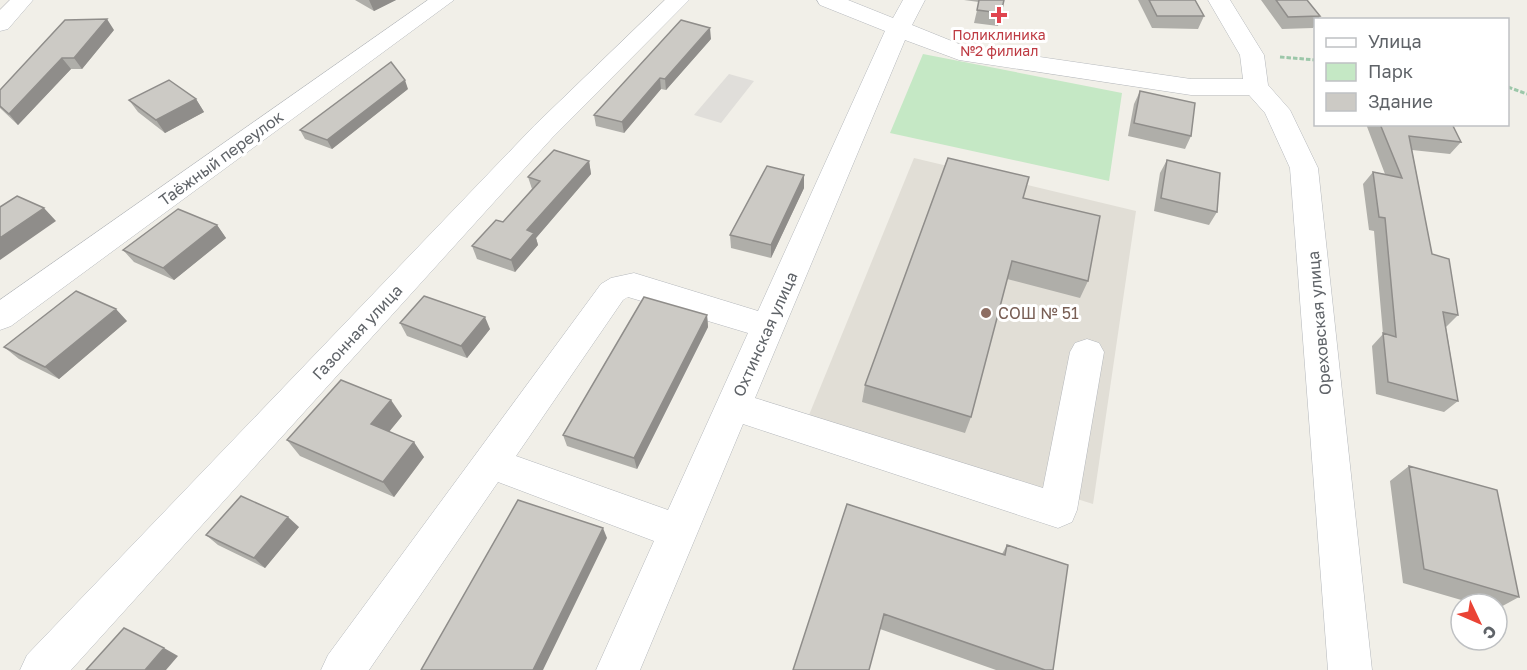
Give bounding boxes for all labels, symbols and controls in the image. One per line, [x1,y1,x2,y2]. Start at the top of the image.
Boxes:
marker: Поликлиника №2 филиал [990,6,1008,24]
legend [1314,18,1509,126]
place label: Поликлиника №2 филиал [952,26,1046,59]
text: Улица [1368,30,1422,52]
text: Парк [1368,60,1413,82]
text: Здание [1368,90,1433,112]
street label: Таёжный переулок [155,106,287,210]
street label: Ореховская улица [1303,250,1335,396]
street label: Охтинская улица [728,268,802,400]
street label: Газонная улица [308,280,406,384]
place label: СОШ № 51 [998,303,1079,323]
marker: СОШ № 51 [979,306,993,320]
north arrow [1449,592,1509,652]
text: С [1479,621,1501,643]

